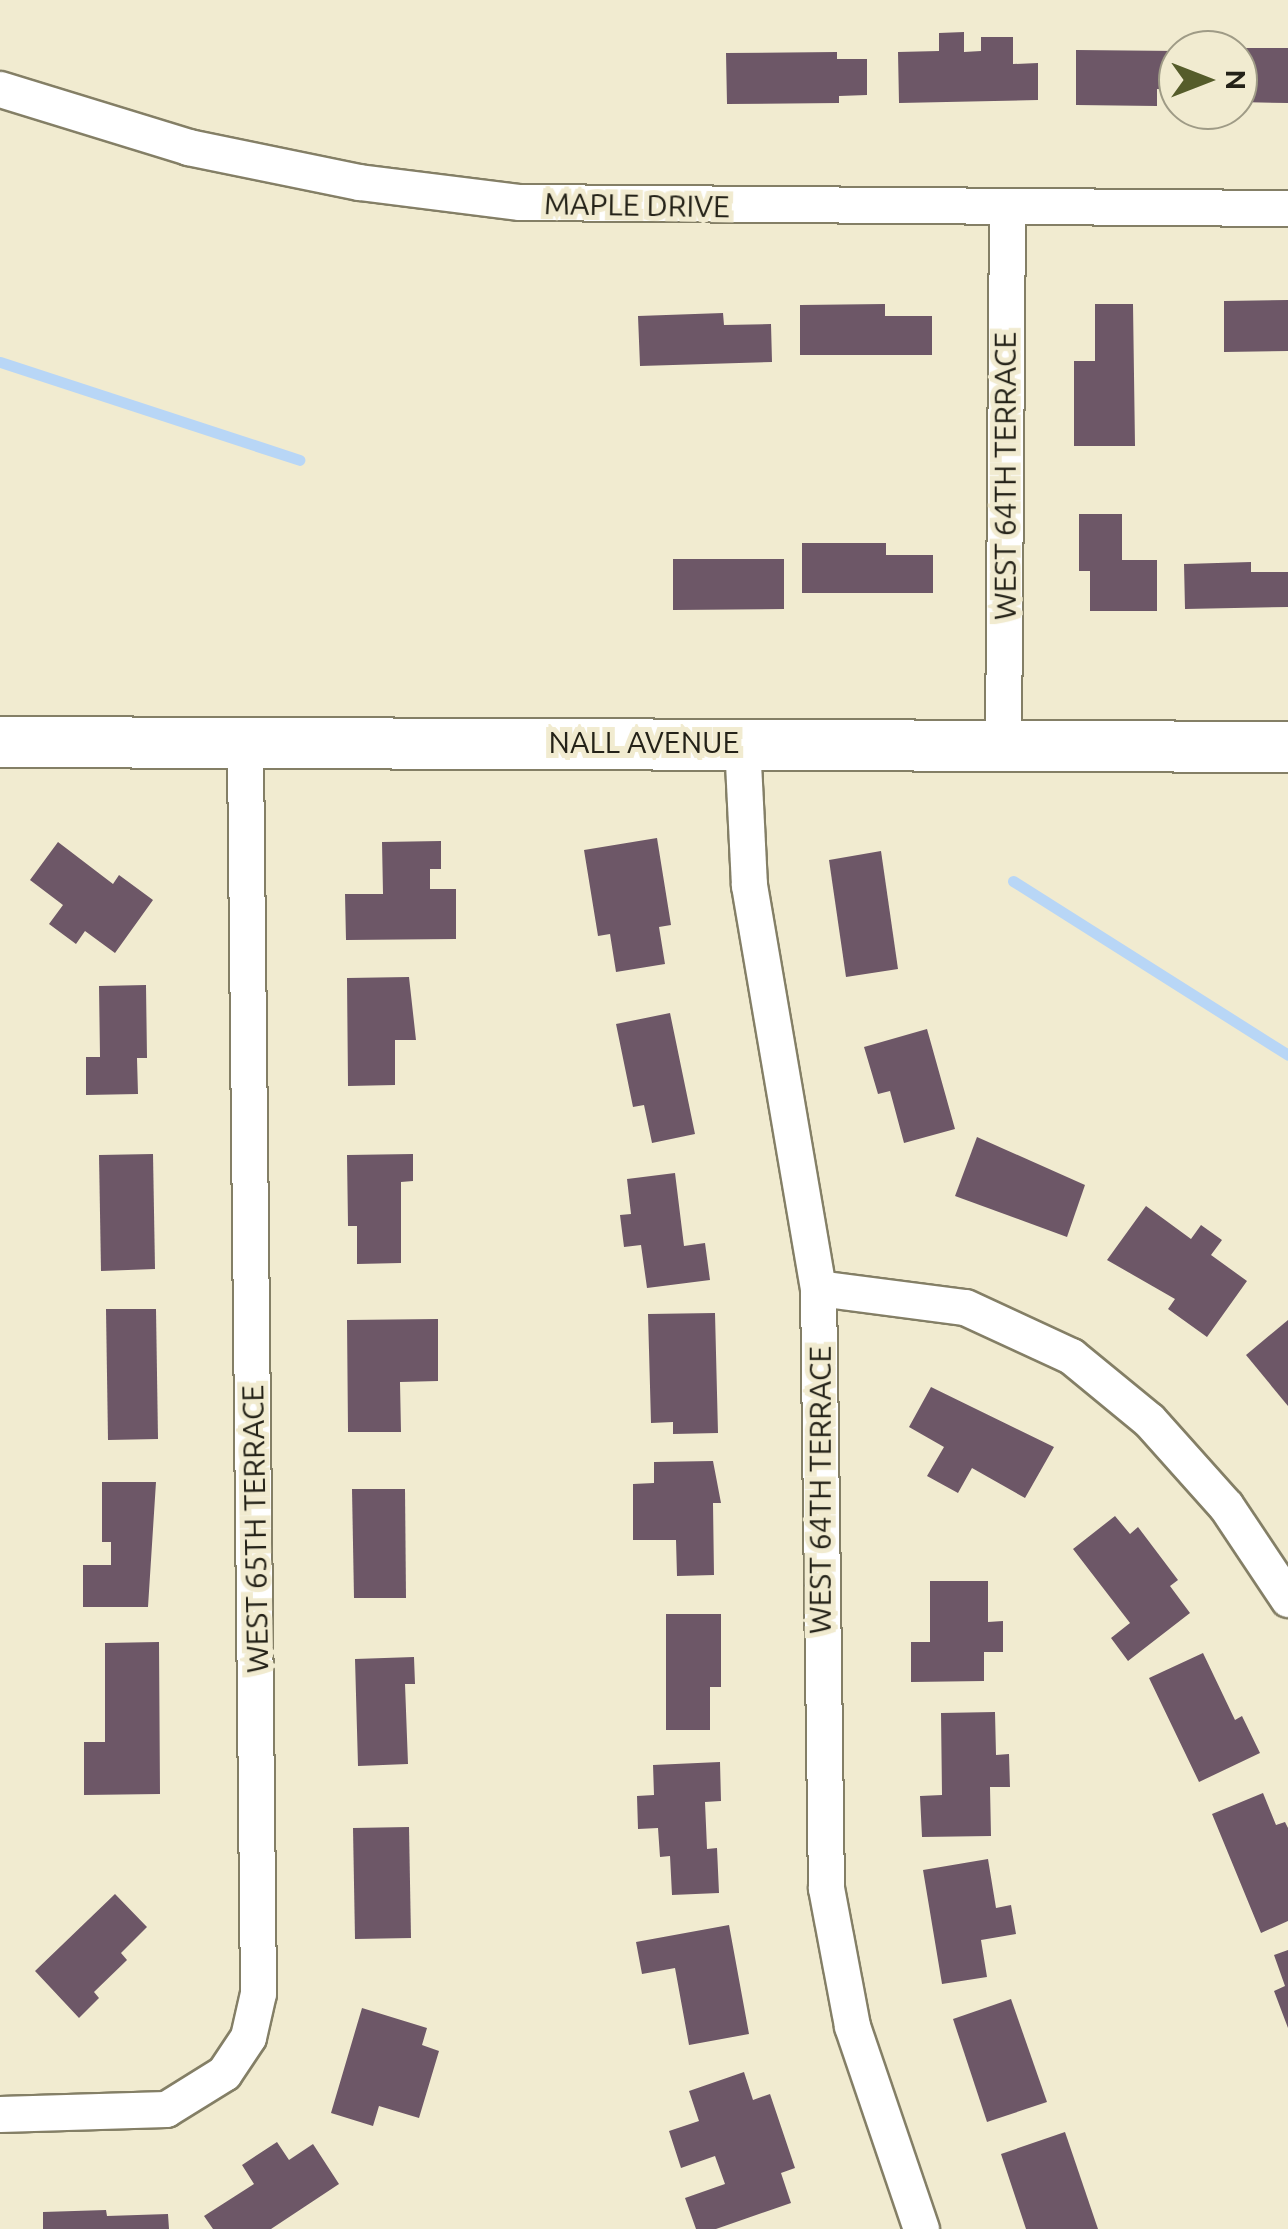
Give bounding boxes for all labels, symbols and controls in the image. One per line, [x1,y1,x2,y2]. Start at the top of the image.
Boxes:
north arrow [1158,30,1258,130]
text: N [1221,70,1252,90]
street label: MAPLE DRIVE [544,185,730,225]
street label: WEST 64TH TERRACE [987,332,1023,620]
street label: NALL AVENUE [549,724,739,760]
street label: WEST 64TH TERRACE [802,1346,838,1634]
street label: WEST 65TH TERRACE [234,1385,276,1673]

